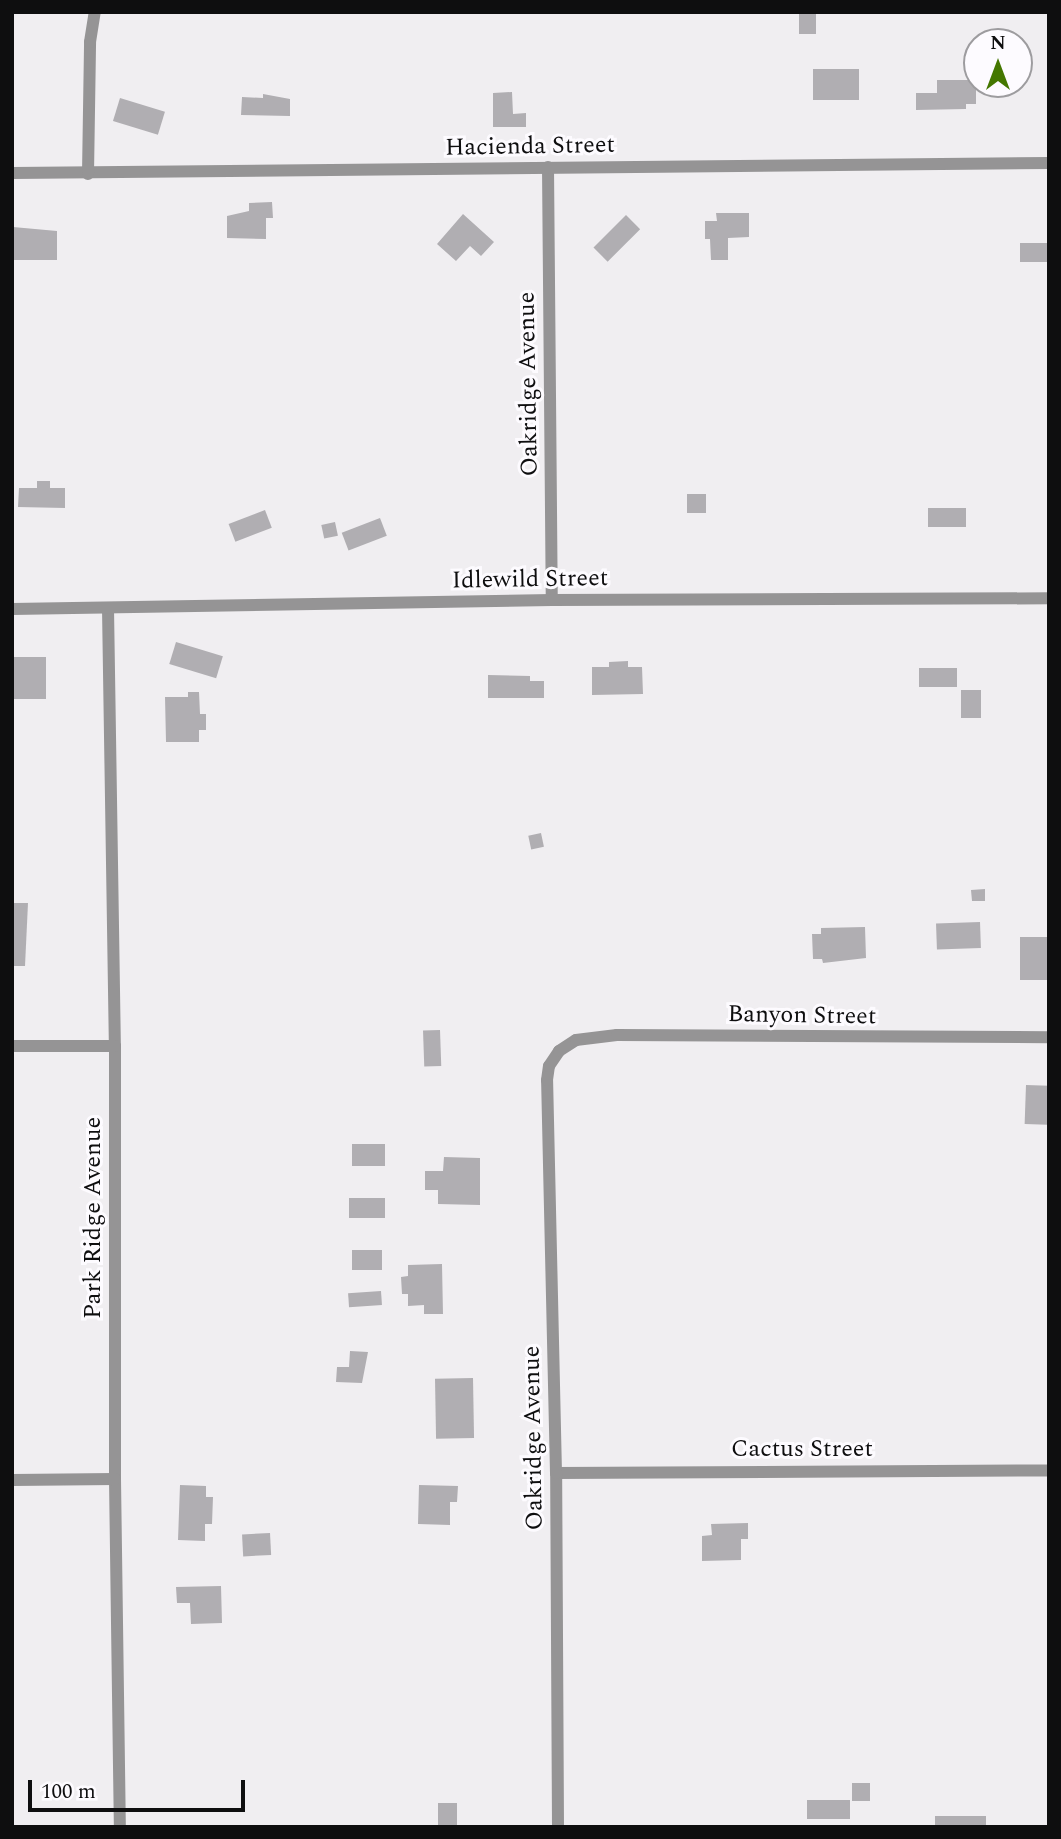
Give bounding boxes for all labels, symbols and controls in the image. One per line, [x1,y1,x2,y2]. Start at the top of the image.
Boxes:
north arrow [963,28,1033,98]
text: N [990,29,1006,58]
street label: Hacienda Street [445,131,615,163]
street label: Oakridge Avenue [513,291,545,477]
street label: Idlewild Street [452,564,608,596]
street label: Banyon Street [727,1000,877,1032]
street label: Park Ridge Avenue [80,1117,108,1319]
street label: Oakridge Avenue [518,1345,550,1531]
street label: Cactus Street [731,1436,873,1464]
scale bar [32,1766,248,1810]
text: 100 m [41,1776,96,1808]

